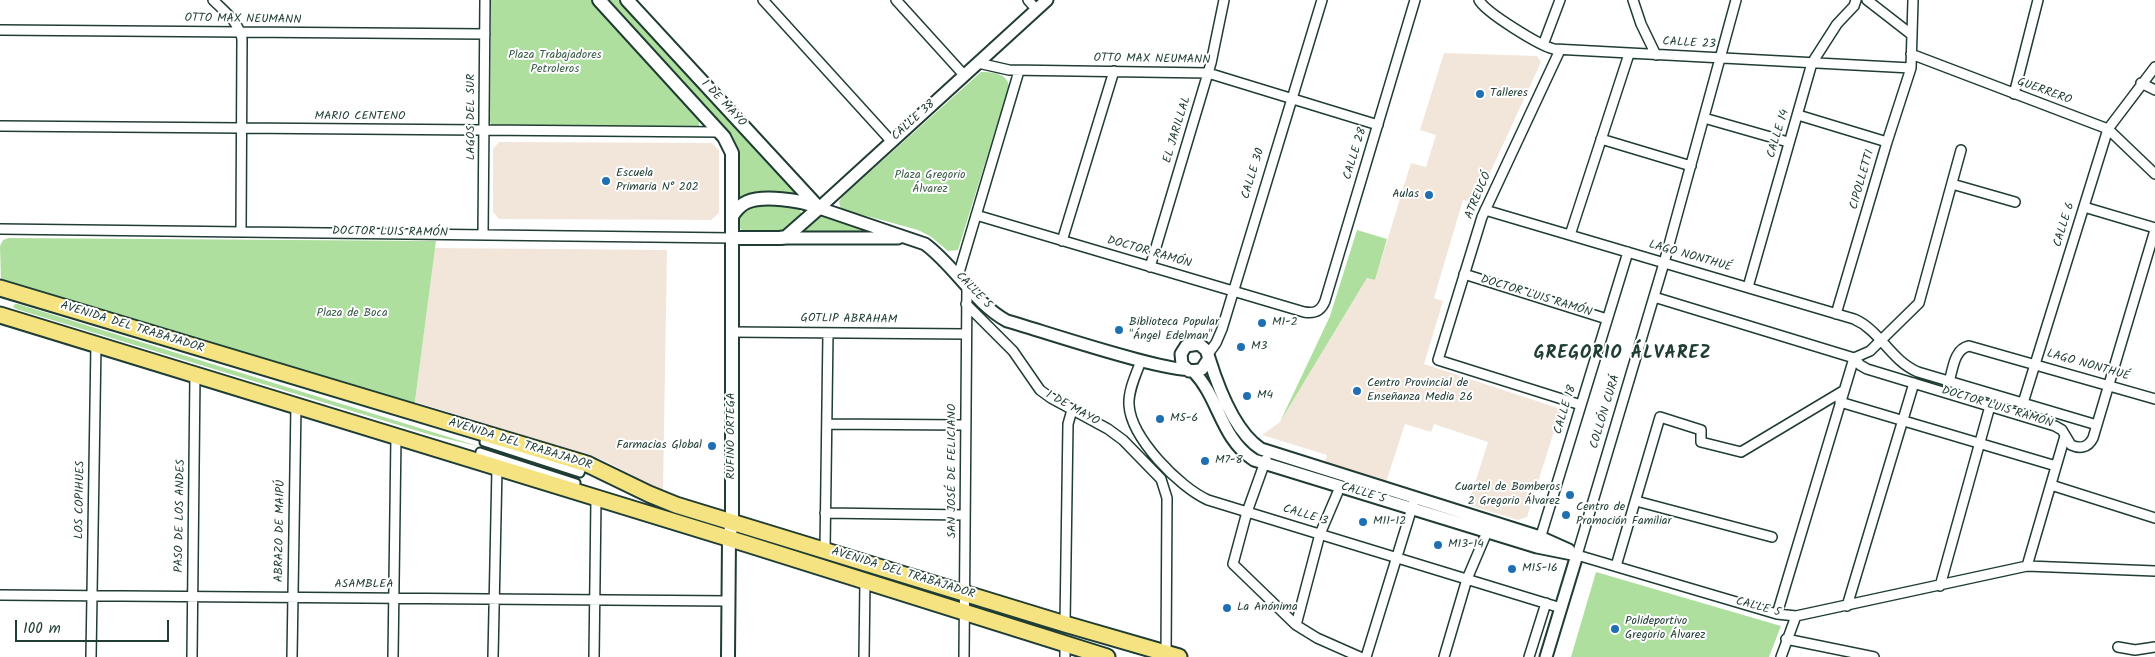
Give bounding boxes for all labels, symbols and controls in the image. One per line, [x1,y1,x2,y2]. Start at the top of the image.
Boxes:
street label: OTTO MAX NEUMANN [185,12,301,28]
street label: CALLE 23 [1662,35,1716,53]
park label: Plaza Trabajadores Petroleros [508,49,602,77]
street label: OTTO MAX NEUMANN [1094,52,1210,68]
street label: LAGOS DEL SUR [465,74,479,160]
street label: GUERRERO [2015,75,2073,109]
street label: 1 DE MAYO [698,77,748,131]
place label: Talleres [1490,87,1528,101]
marker: Talleres [1474,88,1486,100]
street label: EL JARILLAL [1161,95,1195,165]
street label: CALLE 38 [889,98,939,144]
street label: CALLE 14 [1765,108,1793,160]
street label: MARIO CENTENO [315,110,405,124]
street label: CALLE 28 [1341,126,1371,182]
street label: CALLE 30 [1239,147,1269,201]
street label: CIPOLLETTI [1848,148,1878,212]
place label: Escuela Primaria N° 202 [616,167,699,195]
park label: Plaza Gregorio Álvarez [895,169,965,197]
street label: ATREUCÓ [1463,170,1495,222]
marker: Escuela Primaria N° 202 [600,175,612,187]
place label: Aulas [1392,188,1419,202]
marker: Aulas [1423,189,1435,201]
street label: CALLE 6 [2051,201,2079,249]
street label: DOCTOR LUIS RAMÓN [332,225,448,241]
street label: DOCTOR RAMÓN [1105,234,1193,272]
street label: LAGO NONTHUÉ [1647,238,1733,276]
street label: CALLE 5 [952,270,994,312]
street label: DOCTOR LUIS RAMÓN [1479,273,1593,321]
street label: AVENIDA DEL TRABAJADOR [59,299,205,357]
park label: Plaza de Boca [316,307,388,321]
street label: GOTLIP ABRAHAM [801,312,897,328]
place label: Biblioteca Popular "Ángel Edelman" [1129,316,1219,344]
place label: M1-2 [1272,316,1298,330]
marker: M1-2 [1256,317,1268,329]
marker: Biblioteca Popular "Ángel Edelman" [1113,324,1125,336]
place label: M3 [1251,340,1267,354]
marker: M3 [1235,341,1247,353]
district label: GREGORIO ÁLVAREZ [1532,344,1714,366]
street label: LAGO NONTHUÉ [2045,347,2131,385]
street label: COLLÓN CURÁ [1588,373,1624,451]
place label: Centro Provincial de Enseñanza Media 26 [1367,377,1473,405]
street label: CALLE 18 [1552,384,1580,436]
street label: DOCTOR LUIS RAMÓN [1940,384,2054,432]
marker: Centro Provincial de Enseñanza Media 26 [1351,385,1363,397]
street label: 1 DE MAYO [1043,388,1101,430]
place label: M4 [1257,389,1273,403]
marker: M4 [1241,390,1253,402]
street label: RUFINO ORTEGA [725,393,739,479]
street label: SAN JOSÉ DE FELICIANO [946,404,960,538]
place label: M5-6 [1170,412,1198,426]
marker: M5-6 [1154,413,1166,425]
street label: AVENIDA DEL TRABAJADOR [447,416,593,474]
place label: Farmacias Global [617,439,702,453]
marker: Farmacias Global [706,440,718,452]
place label: M7-8 [1215,454,1243,468]
marker: M7-8 [1199,455,1211,467]
street label: PASO DE LOS ANDES [173,459,189,573]
street label: LOS COPIHUES [73,461,89,539]
street label: ABRAZO DE MAIPÚ [273,480,289,582]
street label: CALLE 5 [1339,480,1387,508]
place label: Cuartel de Bomberos 2 Gregorio Álvarez [1455,481,1560,509]
marker: Cuartel de Bomberos 2 Gregorio Álvarez [1564,489,1576,501]
place label: Centro de Promoción Familiar [1576,501,1671,529]
street label: CALLE 3 [1281,502,1329,530]
marker: Centro de Promoción Familiar [1560,509,1572,521]
place label: M11-12 [1373,515,1406,529]
marker: M11-12 [1357,516,1369,528]
place label: M13-14 [1448,538,1484,552]
marker: M13-14 [1432,539,1444,551]
street label: AVENIDA DEL TRABAJADOR [830,545,976,603]
place label: M15-16 [1522,562,1558,576]
marker: M15-16 [1506,563,1518,575]
street label: ASAMBLEA [335,578,393,592]
street label: CALLE 5 [1734,595,1782,621]
place label: La Anónima [1237,601,1298,615]
marker: La Anónima [1221,602,1233,614]
scale bar [18,610,171,642]
place label: Polideportivo Gregorio Álvarez [1625,615,1705,643]
text: 100 m [23,617,61,641]
marker: Polideportivo Gregorio Álvarez [1609,623,1621,635]

